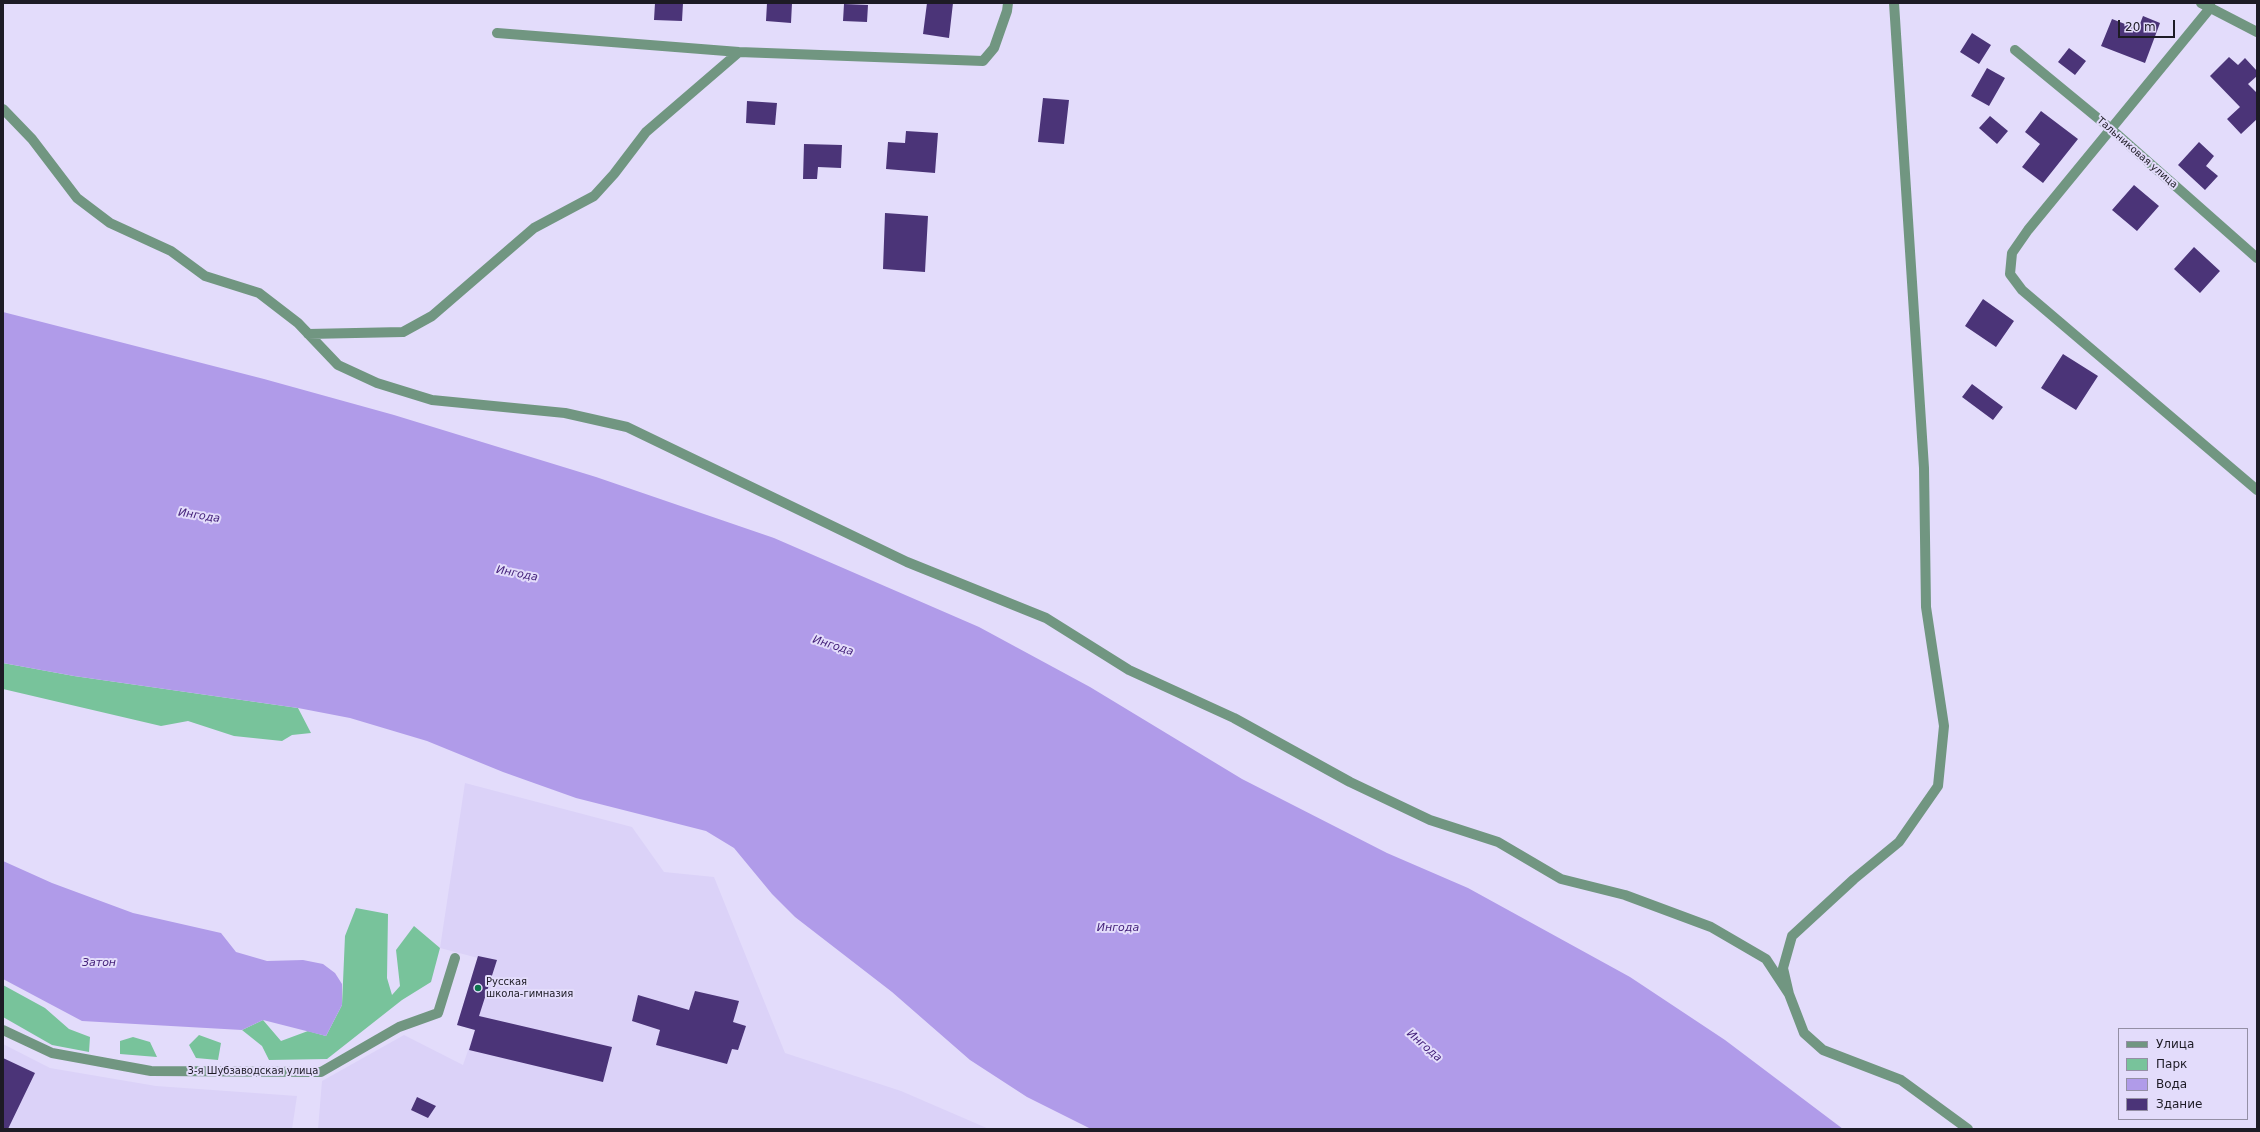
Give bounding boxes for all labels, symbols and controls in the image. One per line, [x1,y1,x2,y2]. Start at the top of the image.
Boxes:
scale bar [2120,12,2177,38]
text: 20 m [2125,20,2156,34]
street label: Тальниковая улица [2094,115,2180,191]
water label: Ингода [177,506,221,526]
water label: Ингода [495,563,539,585]
water label: Ингода [811,633,855,659]
water label: Ингода [1097,921,1139,935]
water label: Затон [82,956,116,970]
place label: Русская школа-гимназия [486,976,573,1000]
marker: Русская школа-гимназия [473,983,483,993]
water label: Ингода [1404,1027,1444,1065]
legend [2118,1028,2248,1120]
text: Улица [2156,1037,2194,1051]
text: Парк [2156,1057,2187,1071]
street label: 3-я Шубзаводская улица [188,1065,318,1077]
text: Вода [2156,1077,2187,1091]
text: Здание [2156,1097,2202,1111]

